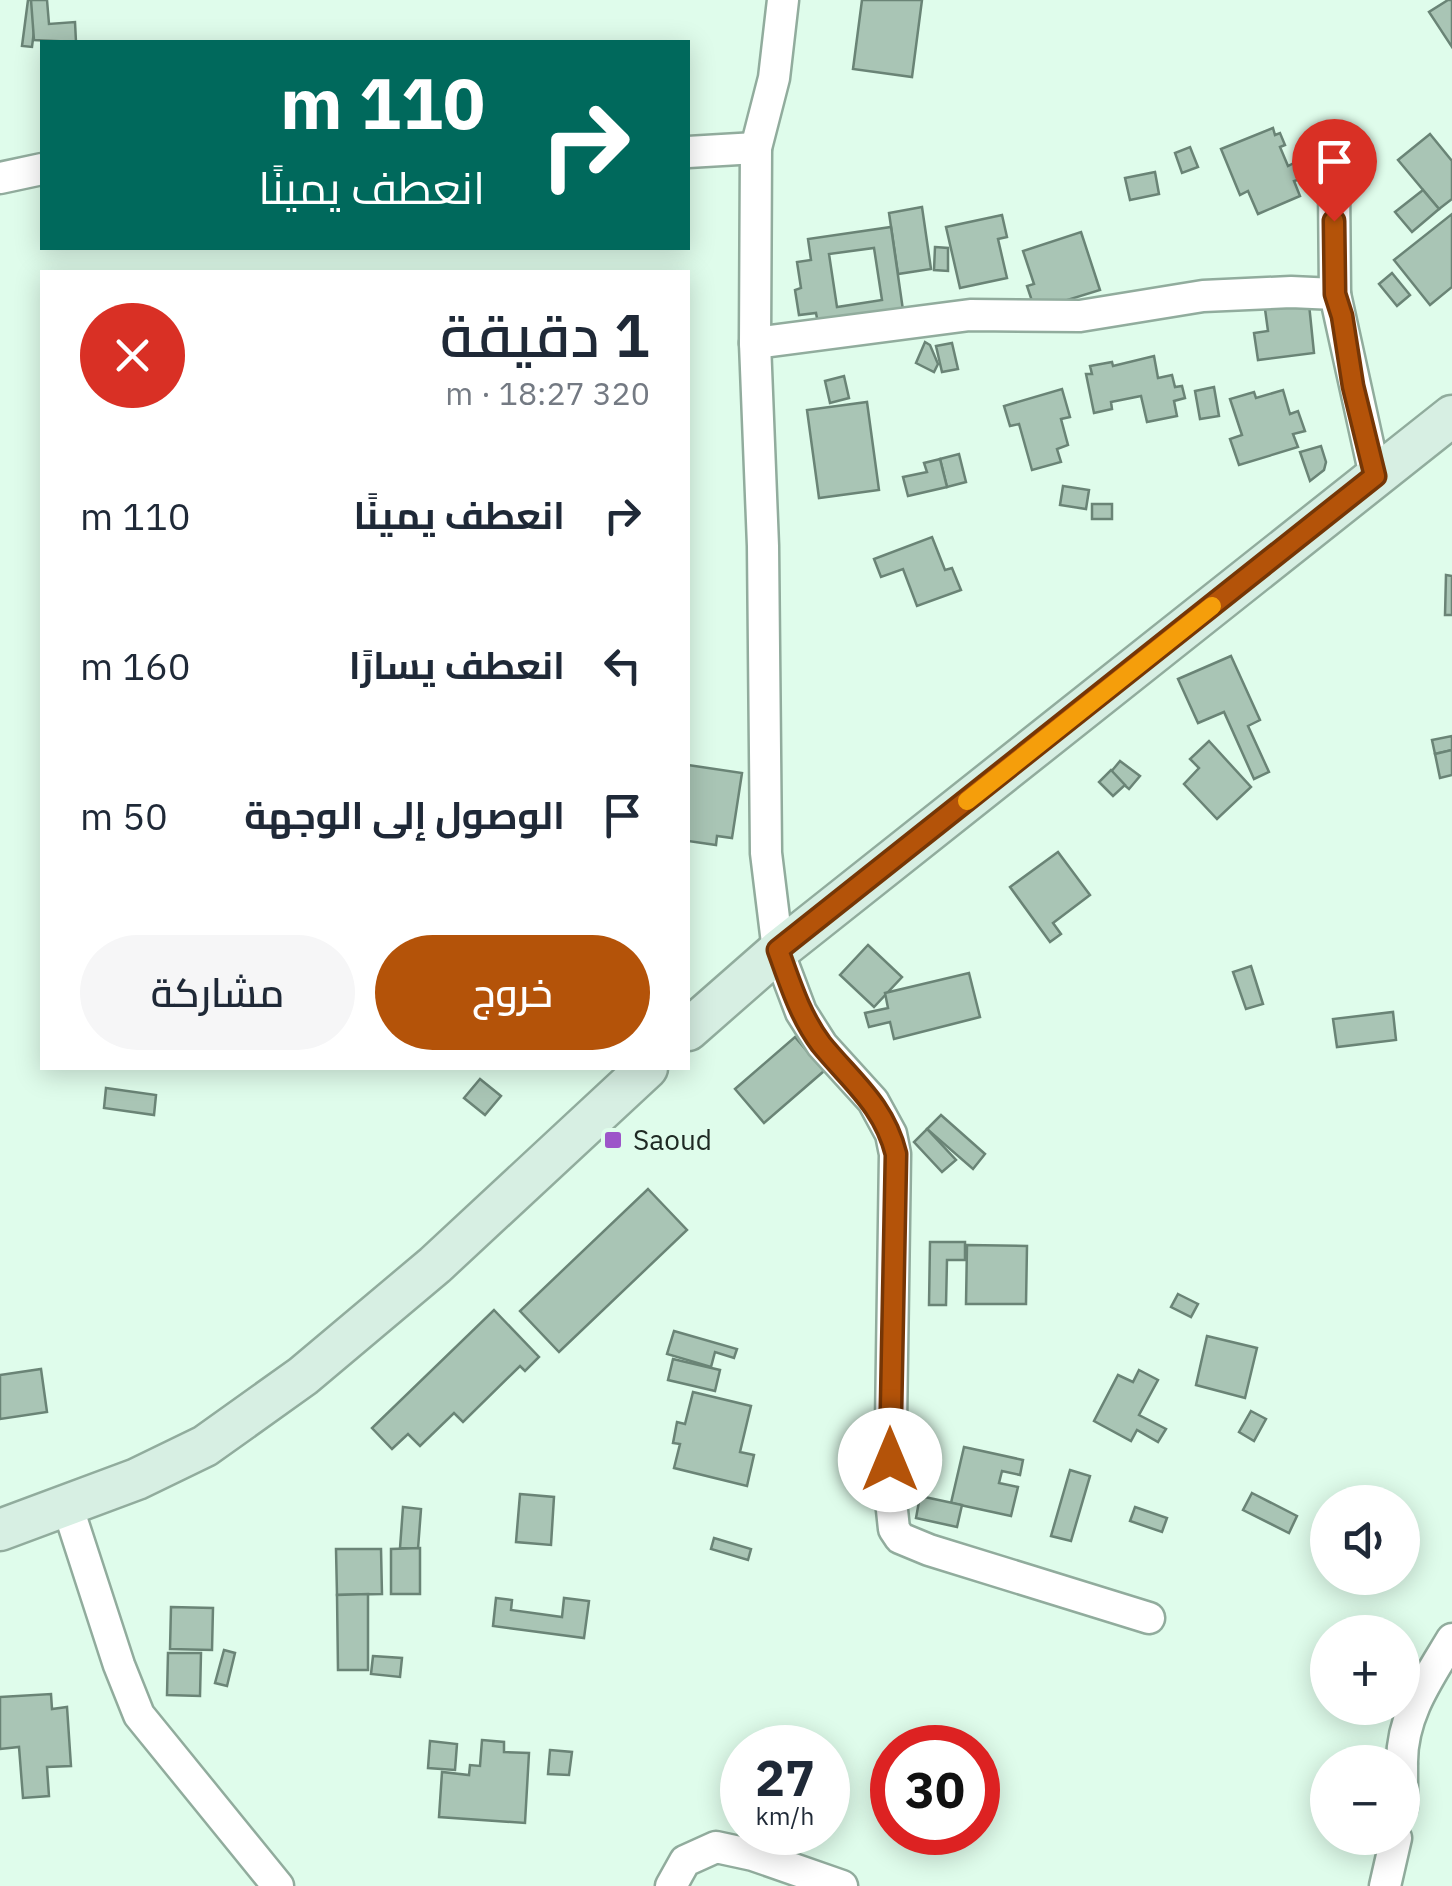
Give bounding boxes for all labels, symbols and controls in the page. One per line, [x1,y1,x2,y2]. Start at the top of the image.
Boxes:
text: 110 m [280,57,485,148]
icon: right [520,80,650,210]
pin [1292,119,1377,222]
icon: arrive [1307,134,1362,189]
text: انعطف يمينًا [258,158,485,216]
text: 1 دقيقة [440,295,650,374]
button: close [80,303,185,408]
text: 320 m · 18:27 [445,372,650,414]
icon: right [595,488,650,543]
text: انعطف يمينًا [353,490,565,539]
text: 110 m [80,491,191,540]
icon: left [595,638,650,693]
text: انعطف يسارًا [349,640,565,689]
text: 160 m [80,641,191,690]
icon: arrive [595,788,650,843]
text: الوصول إلى الوجهة [244,790,565,839]
text: 50 m [80,791,168,840]
button: مشاركة [80,935,355,1050]
button: خروج [375,935,650,1050]
place label: Saoud [633,1121,712,1158]
marker: Saoud [602,1129,624,1151]
position arrow [838,1408,942,1512]
map controls [1310,1485,1420,1855]
button: sound [1310,1485,1420,1595]
button: + [1310,1615,1420,1725]
speed limit sign: 30 [870,1725,1000,1855]
text: 27 [755,1745,815,1810]
button: − [1310,1745,1420,1855]
text: km/h [756,1799,814,1832]

